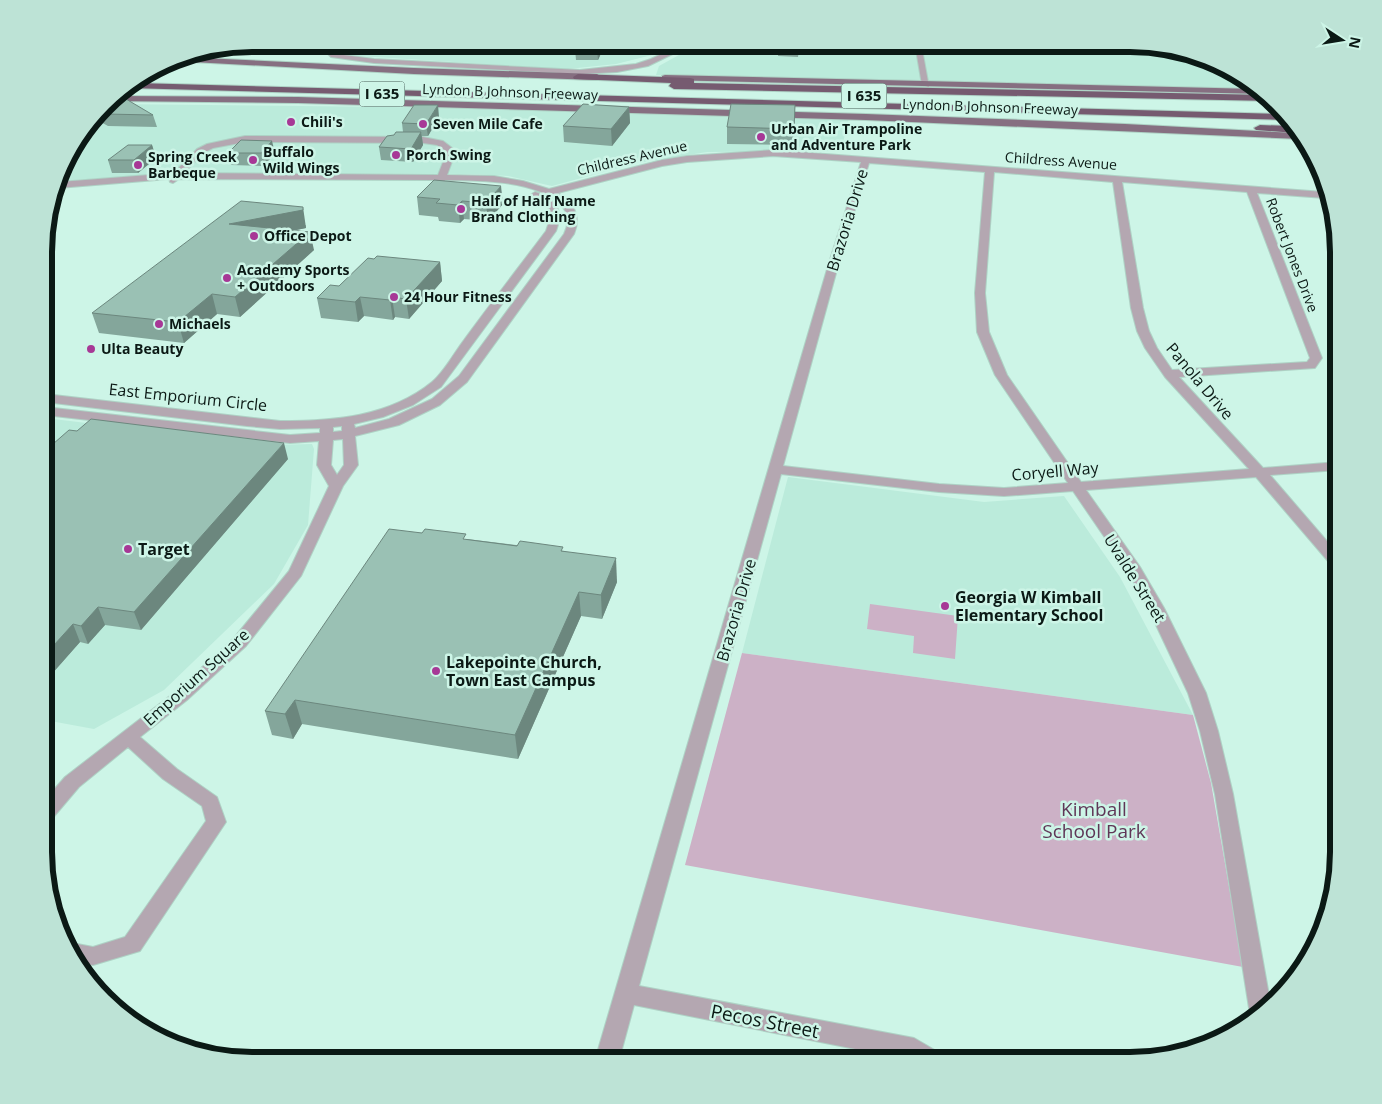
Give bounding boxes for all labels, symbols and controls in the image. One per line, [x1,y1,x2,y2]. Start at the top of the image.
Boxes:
north arrow [1317,15,1367,65]
text: N [1345,35,1366,50]
street label: Lyndon B Johnson Freeway [422,79,599,104]
road number: I 635 [360,82,404,106]
road number: I 635 [842,84,886,108]
street label: Lyndon B Johnson Freeway [902,94,1079,119]
place label: Chili's [301,112,343,131]
place label: Seven Mile Cafe [433,114,543,133]
marker: Chili's [285,116,297,128]
marker: Seven Mile Cafe [417,118,429,130]
place label: Urban Air Trampoline and Adventure Park [771,119,922,154]
marker: Urban Air Trampoline and Adventure Park [755,131,767,143]
street label: Childress Avenue [575,136,689,179]
place label: Buffalo Wild Wings [263,142,339,177]
place label: Porch Swing [406,145,491,164]
place label: Spring Creek Barbeque [148,147,237,182]
street label: Childress Avenue [1004,147,1118,174]
marker: Porch Swing [390,149,402,161]
marker: Buffalo Wild Wings [247,154,259,166]
marker: Spring Creek Barbeque [132,159,144,171]
street label: Brazoria Drive [821,166,873,274]
place label: Half of Half Name Brand Clothing [471,191,596,226]
street label: Robert Jones Drive [1262,195,1323,315]
marker: Half of Half Name Brand Clothing [455,203,467,215]
place label: Office Depot [264,226,352,245]
marker: Office Depot [248,230,260,242]
place label: Academy Sports + Outdoors [237,260,349,295]
marker: Academy Sports + Outdoors [221,272,233,284]
place label: 24 Hour Fitness [404,287,512,306]
marker: 24 Hour Fitness [388,291,400,303]
place label: Michaels [169,314,231,333]
marker: Michaels [153,318,165,330]
street label: Panola Drive [1161,338,1239,424]
place label: Ulta Beauty [101,339,183,358]
marker: Ulta Beauty [85,343,97,355]
street label: East Emporium Circle [108,378,268,416]
street label: Coryell Way [1011,456,1100,486]
street label: Uvalde Street [1099,530,1171,627]
place label: Target [138,538,190,560]
marker: Target [122,543,134,555]
street label: Brazoria Drive [711,556,761,664]
place label: Georgia W Kimball Elementary School [955,586,1103,626]
marker: Georgia W Kimball Elementary School [939,600,951,612]
street label: Emporium Square [138,624,254,730]
place label: Lakepointe Church, Town East Campus [446,651,602,691]
marker: Lakepointe Church, Town East Campus [430,665,442,677]
park label: Kimball School Park [1042,796,1146,844]
street label: Pecos Street [709,998,822,1044]

